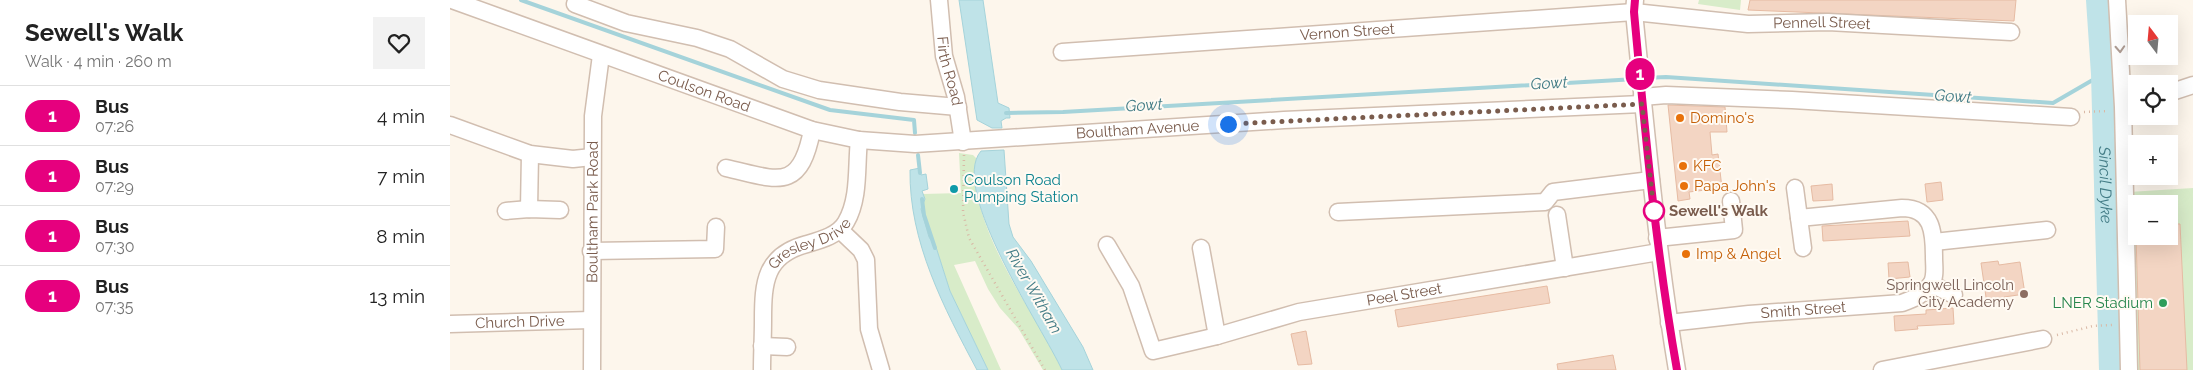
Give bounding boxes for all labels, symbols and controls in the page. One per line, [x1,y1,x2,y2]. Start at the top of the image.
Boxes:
street label: Pennell Street [1773,13,1871,33]
north arrow [2128,15,2178,65]
map controls [2128,15,2178,245]
button: heart [373,17,425,69]
text: Sewell's Walk [25,18,183,47]
street label: Vernon Street [1299,20,1395,44]
street label: Firth Road [933,36,966,107]
one-way arrow [2114,45,2125,53]
text: Walk · 4 min · 260 m [25,52,172,71]
line badge: 1 [1624,58,1656,90]
text: 1 [1636,63,1644,84]
street label: Coulson Road [655,66,753,116]
water label: Gowt [1530,72,1569,93]
button: locate [2128,75,2178,125]
water label: Gowt [1934,85,1973,107]
water label: Gowt [1125,94,1164,115]
text: Bus [95,95,129,117]
text: 1 [48,105,57,126]
text: 4 min [377,105,425,127]
place label: Domino's [1690,109,1754,127]
your location [1216,112,1241,137]
marker: Domino's [1674,112,1686,124]
text: 07:26 [95,117,134,136]
street label: Boultham Avenue [1075,117,1200,143]
button: + [2128,135,2178,185]
street label: Boultham Park Road [583,141,602,283]
water label: Sincil Dyke [2095,145,2117,224]
text: Bus [95,155,129,177]
place label: KFC [1693,157,1722,175]
marker: KFC [1677,160,1689,172]
text: 1 [48,165,57,186]
text: 7 min [377,165,425,187]
place label: Coulson Road Pumping Station [964,171,1078,206]
text: 07:29 [95,177,134,196]
place label: Papa John's [1694,177,1776,195]
marker: Papa John's [1678,180,1690,192]
marker: Coulson Road Pumping Station [948,183,960,195]
button: − [2128,195,2178,245]
marker: Sewell's Walk [1643,200,1665,222]
place label: Sewell's Walk [1669,202,1769,220]
text: Bus [95,215,129,237]
street label: Gresley Drive [764,215,855,273]
text: 1 [48,225,57,246]
text: 8 min [376,225,425,247]
text: 07:30 [95,237,135,256]
water label: River Witham [1002,245,1066,337]
place label: Imp & Angel [1696,245,1782,263]
marker: Imp & Angel [1680,248,1692,260]
text: Bus [95,275,129,297]
place label: Springwell Lincoln City Academy [1886,276,2014,311]
street label: Peel Street [1365,279,1443,310]
text: 1 [48,285,57,306]
text: 13 min [369,285,425,307]
marker: Springwell Lincoln City Academy [2018,288,2030,300]
place label: LNER Stadium [2052,294,2153,312]
text: 07:35 [95,297,134,316]
marker: LNER Stadium [2157,297,2169,309]
street label: Smith Street [1760,298,1847,322]
street label: Church Drive [475,312,565,332]

